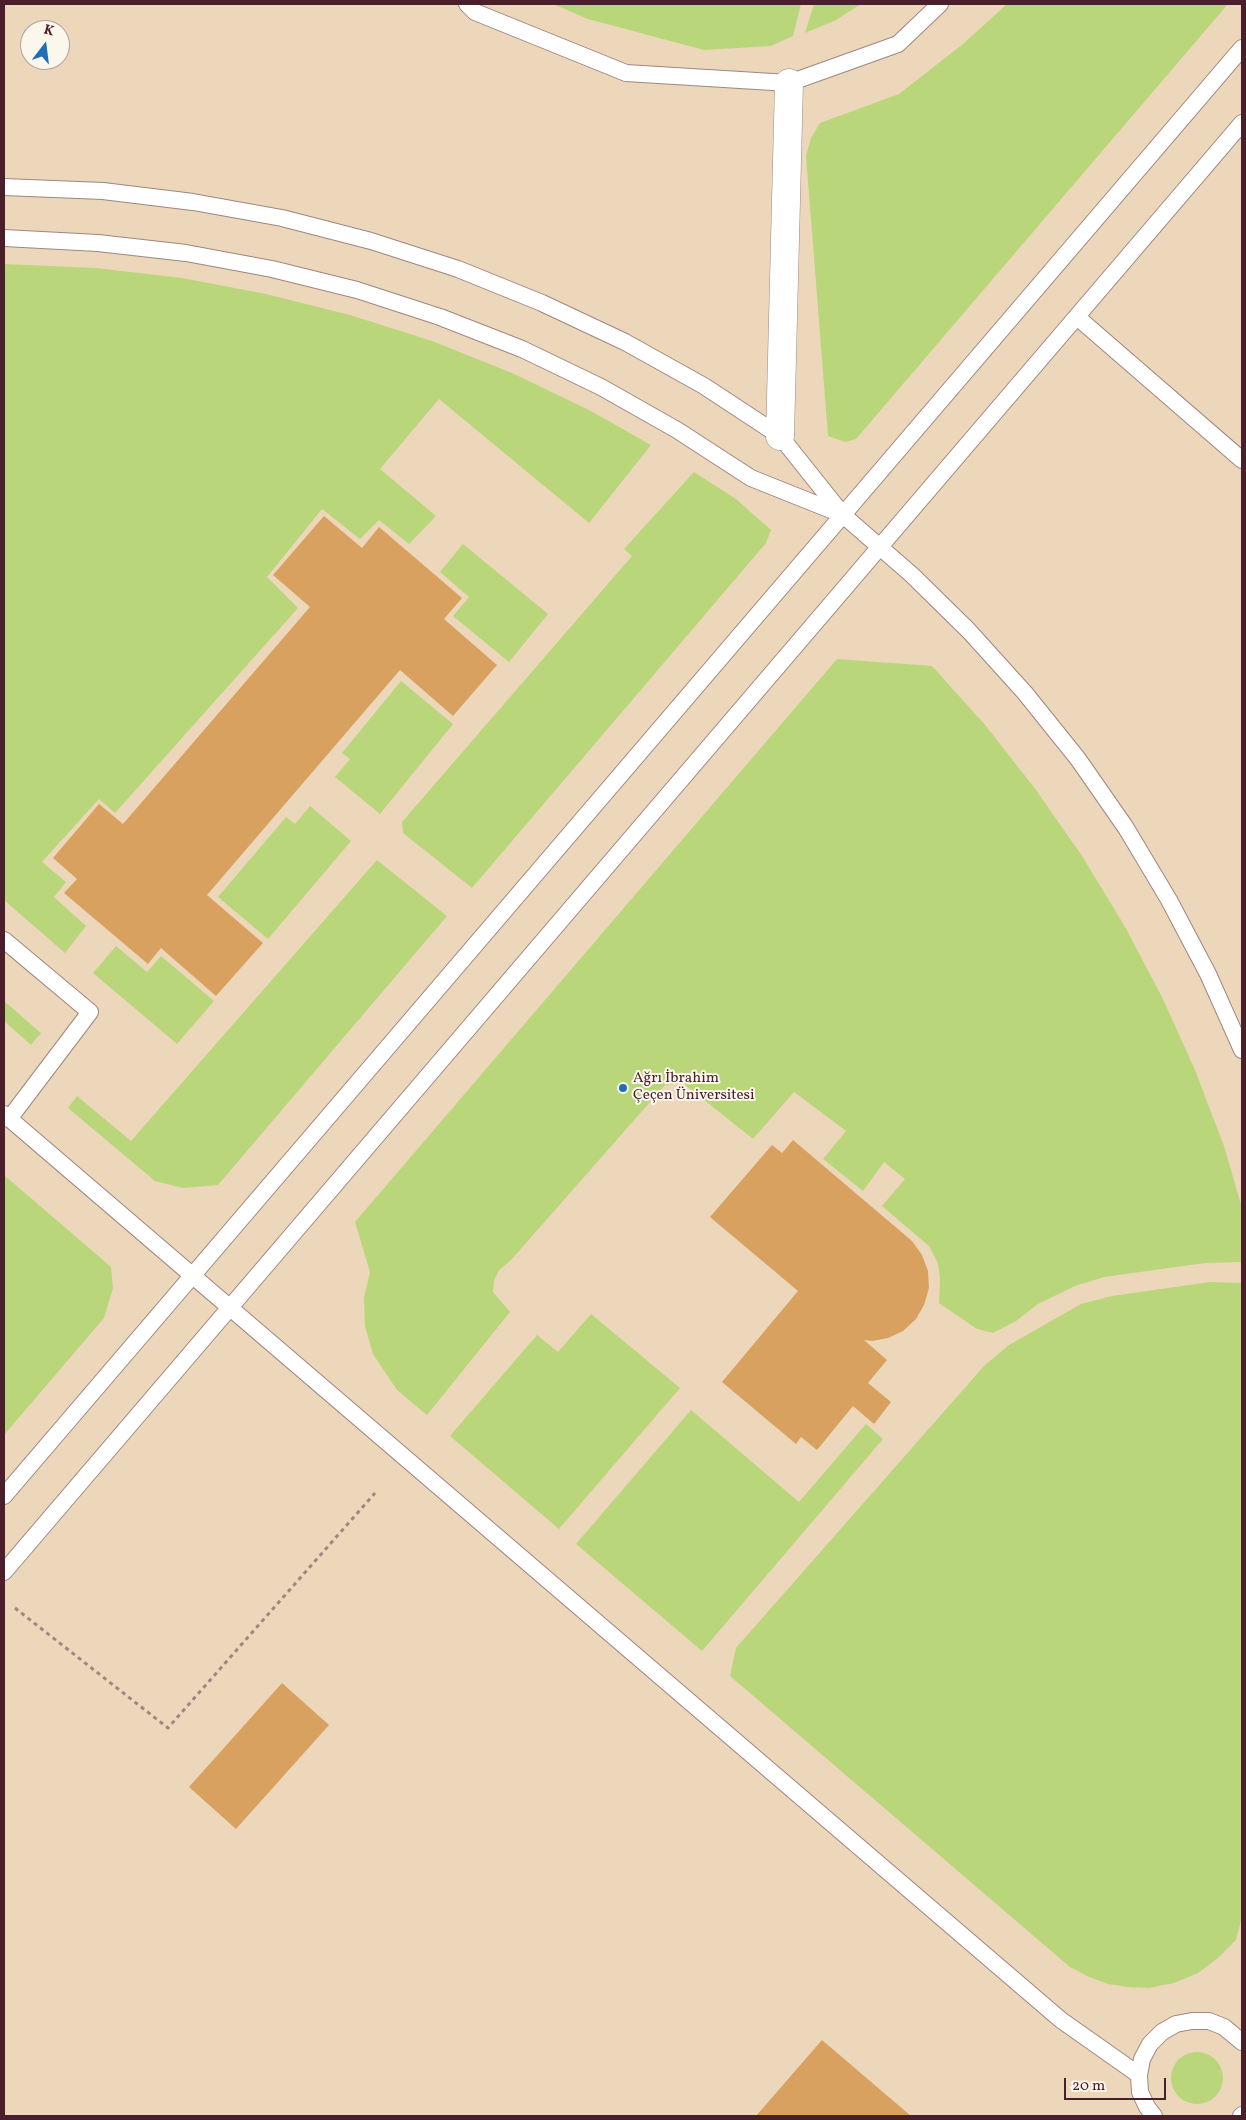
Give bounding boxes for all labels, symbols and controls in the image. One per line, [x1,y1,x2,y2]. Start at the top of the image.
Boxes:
north arrow [20,20,70,70]
text: K [41,21,56,41]
place label: Ağrı İbrahim Çeçen Üniversitesi [633,1070,755,1105]
marker: Ağrı İbrahim Çeçen Üniversitesi [617,1082,629,1094]
scale bar [1066,2068,1168,2100]
text: 20 m [1072,2076,1105,2097]

